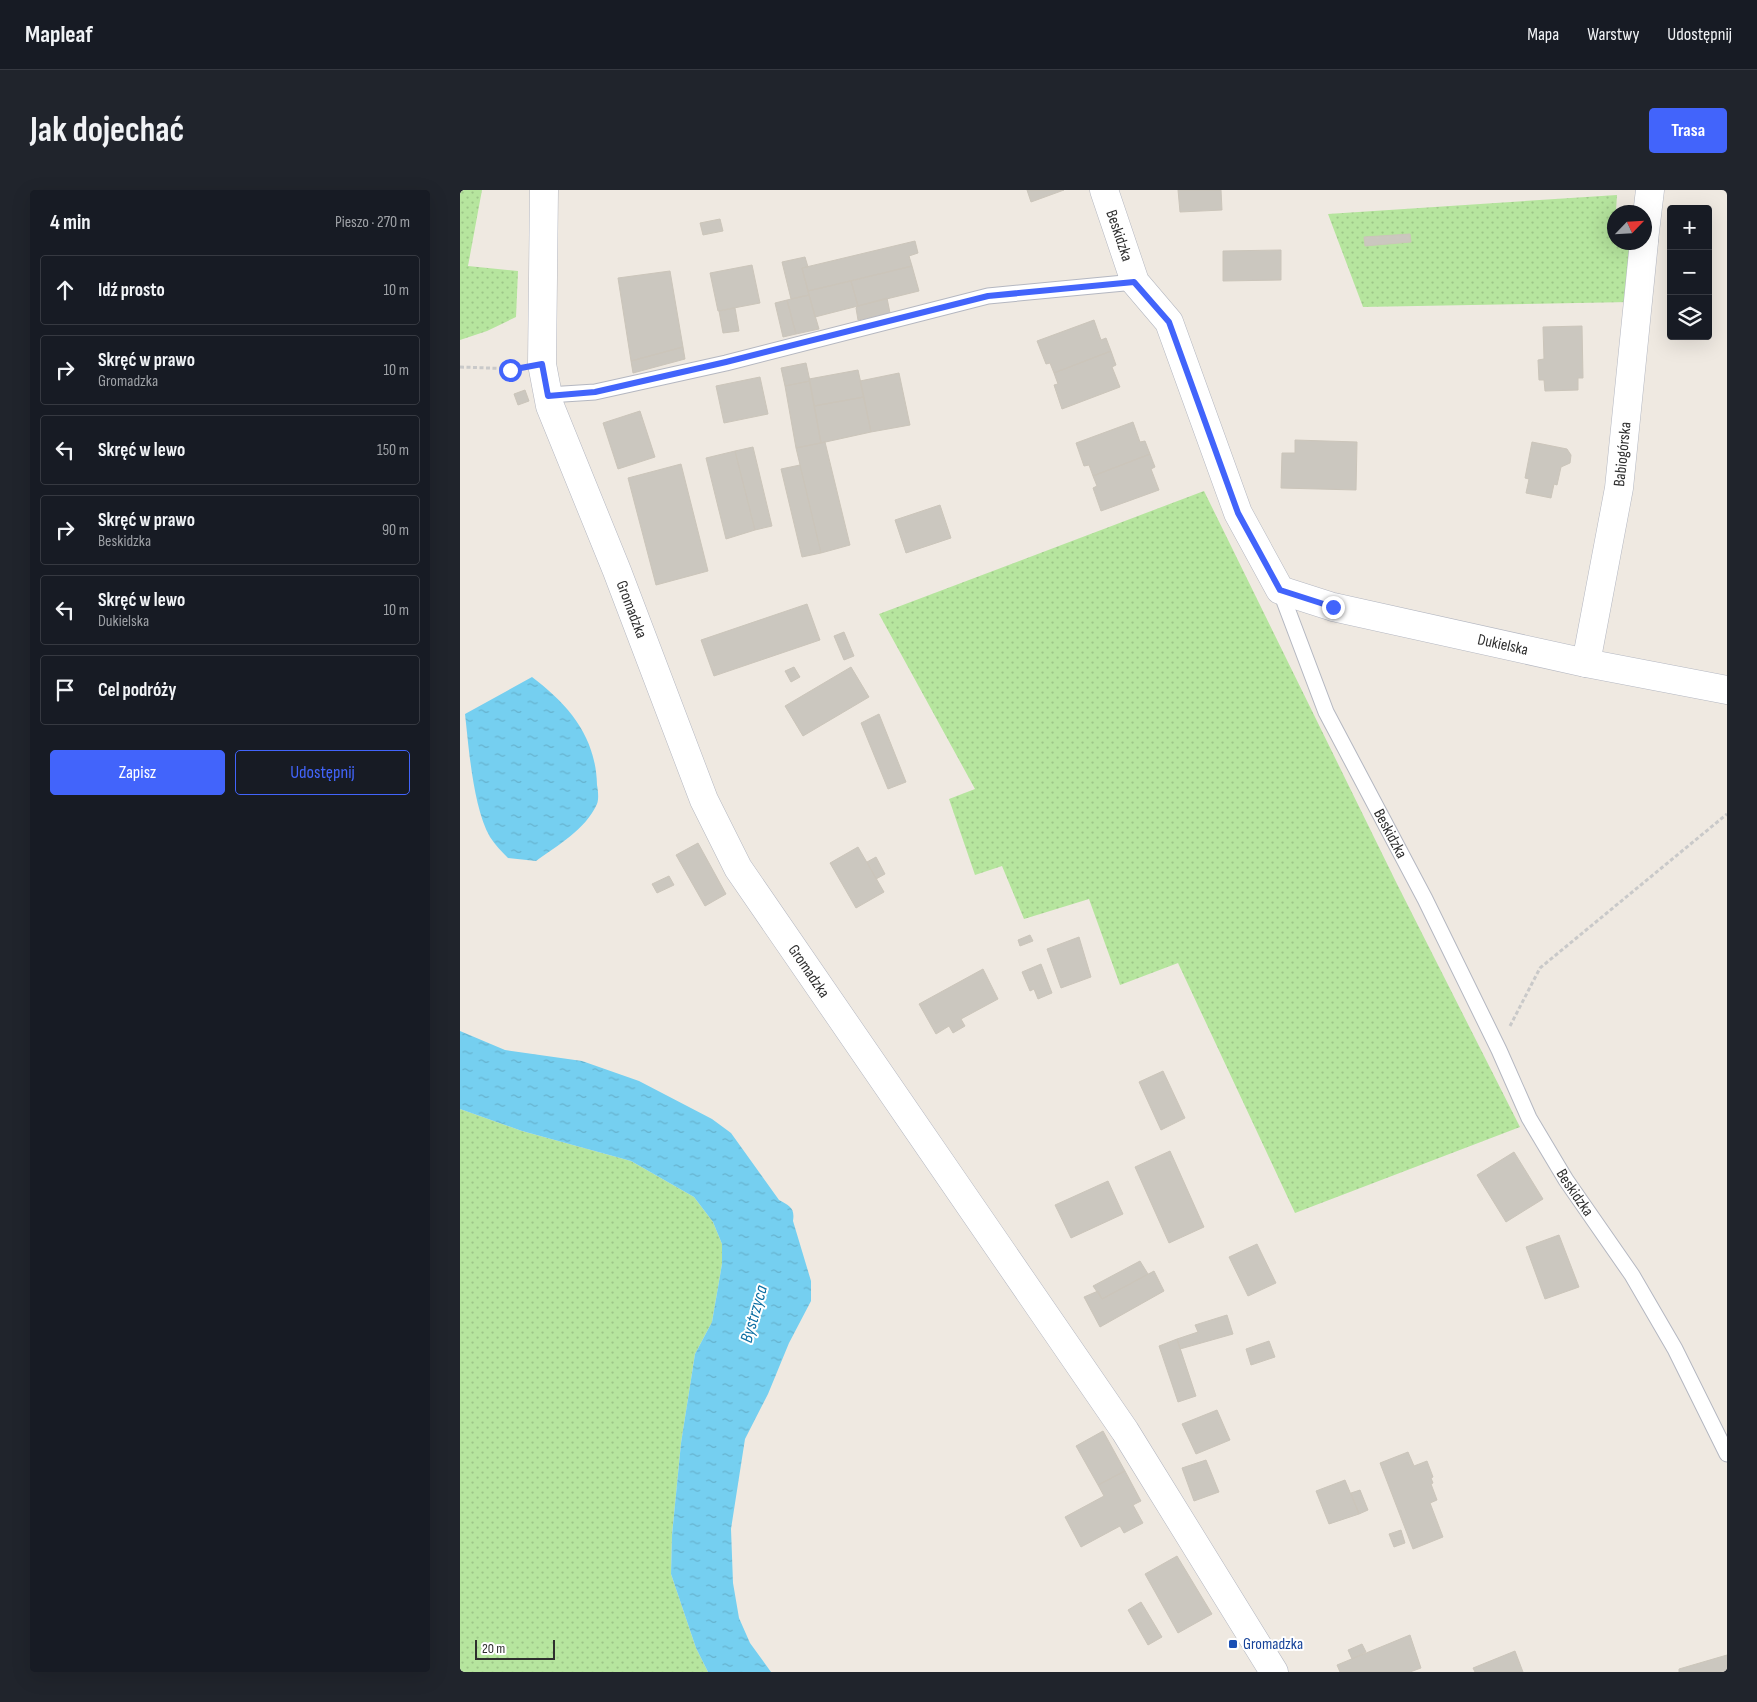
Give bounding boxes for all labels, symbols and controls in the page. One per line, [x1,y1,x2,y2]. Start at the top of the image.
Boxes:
text: Mapleaf [25,20,93,49]
text: Mapa [1527,24,1559,45]
text: Warstwy [1587,24,1639,45]
text: Udostępnij [1667,24,1732,45]
button: Trasa [1649,108,1727,153]
text: Jak dojechać [30,109,184,152]
north arrow [1607,205,1652,250]
map controls [1667,205,1712,340]
button: + [1667,205,1712,250]
street label: Beskidzka [1102,207,1137,264]
text: 4 min [50,210,91,235]
text: Pieszo · 270 m [335,213,410,232]
button: − [1667,250,1712,295]
icon: ahead [51,276,79,304]
text: Idź prosto [98,279,165,302]
text: 10 m [383,281,409,300]
button: layers [1667,295,1712,340]
text: Skręć w prawo [98,349,195,372]
icon: right [51,356,79,384]
route start [499,359,522,382]
text: 10 m [383,361,409,380]
text: Gromadzka [98,372,158,391]
street label: Babiogórska [1610,421,1635,488]
icon: left [51,436,79,464]
text: Skręć w lewo [98,439,185,462]
text: 150 m [377,441,409,460]
text: Skręć w prawo [98,509,195,532]
icon: right [51,516,79,544]
text: 90 m [382,521,409,540]
text: Beskidzka [98,532,151,551]
street label: Gromadzka [612,578,651,641]
text: Skręć w lewo [98,589,185,612]
icon: left [51,596,79,624]
route end [1322,596,1345,619]
text: 10 m [383,601,409,620]
text: Dukielska [98,612,149,631]
street label: Dukielska [1476,630,1530,659]
icon: arrive [51,676,79,704]
text: Cel podróży [98,679,176,702]
button: Zapisz [50,750,225,795]
button: Udostępnij [235,750,410,795]
street label: Beskidzka [1370,806,1411,862]
street label: Gromadzka [784,941,834,1001]
street label: Beskidzka [1552,1165,1598,1220]
water label: Bystrzyca [736,1282,772,1345]
place label: Gromadzka [1243,1635,1303,1654]
scale bar [475,1637,555,1660]
marker: Gromadzka [1227,1638,1239,1650]
text: 20 m [482,1640,505,1657]

